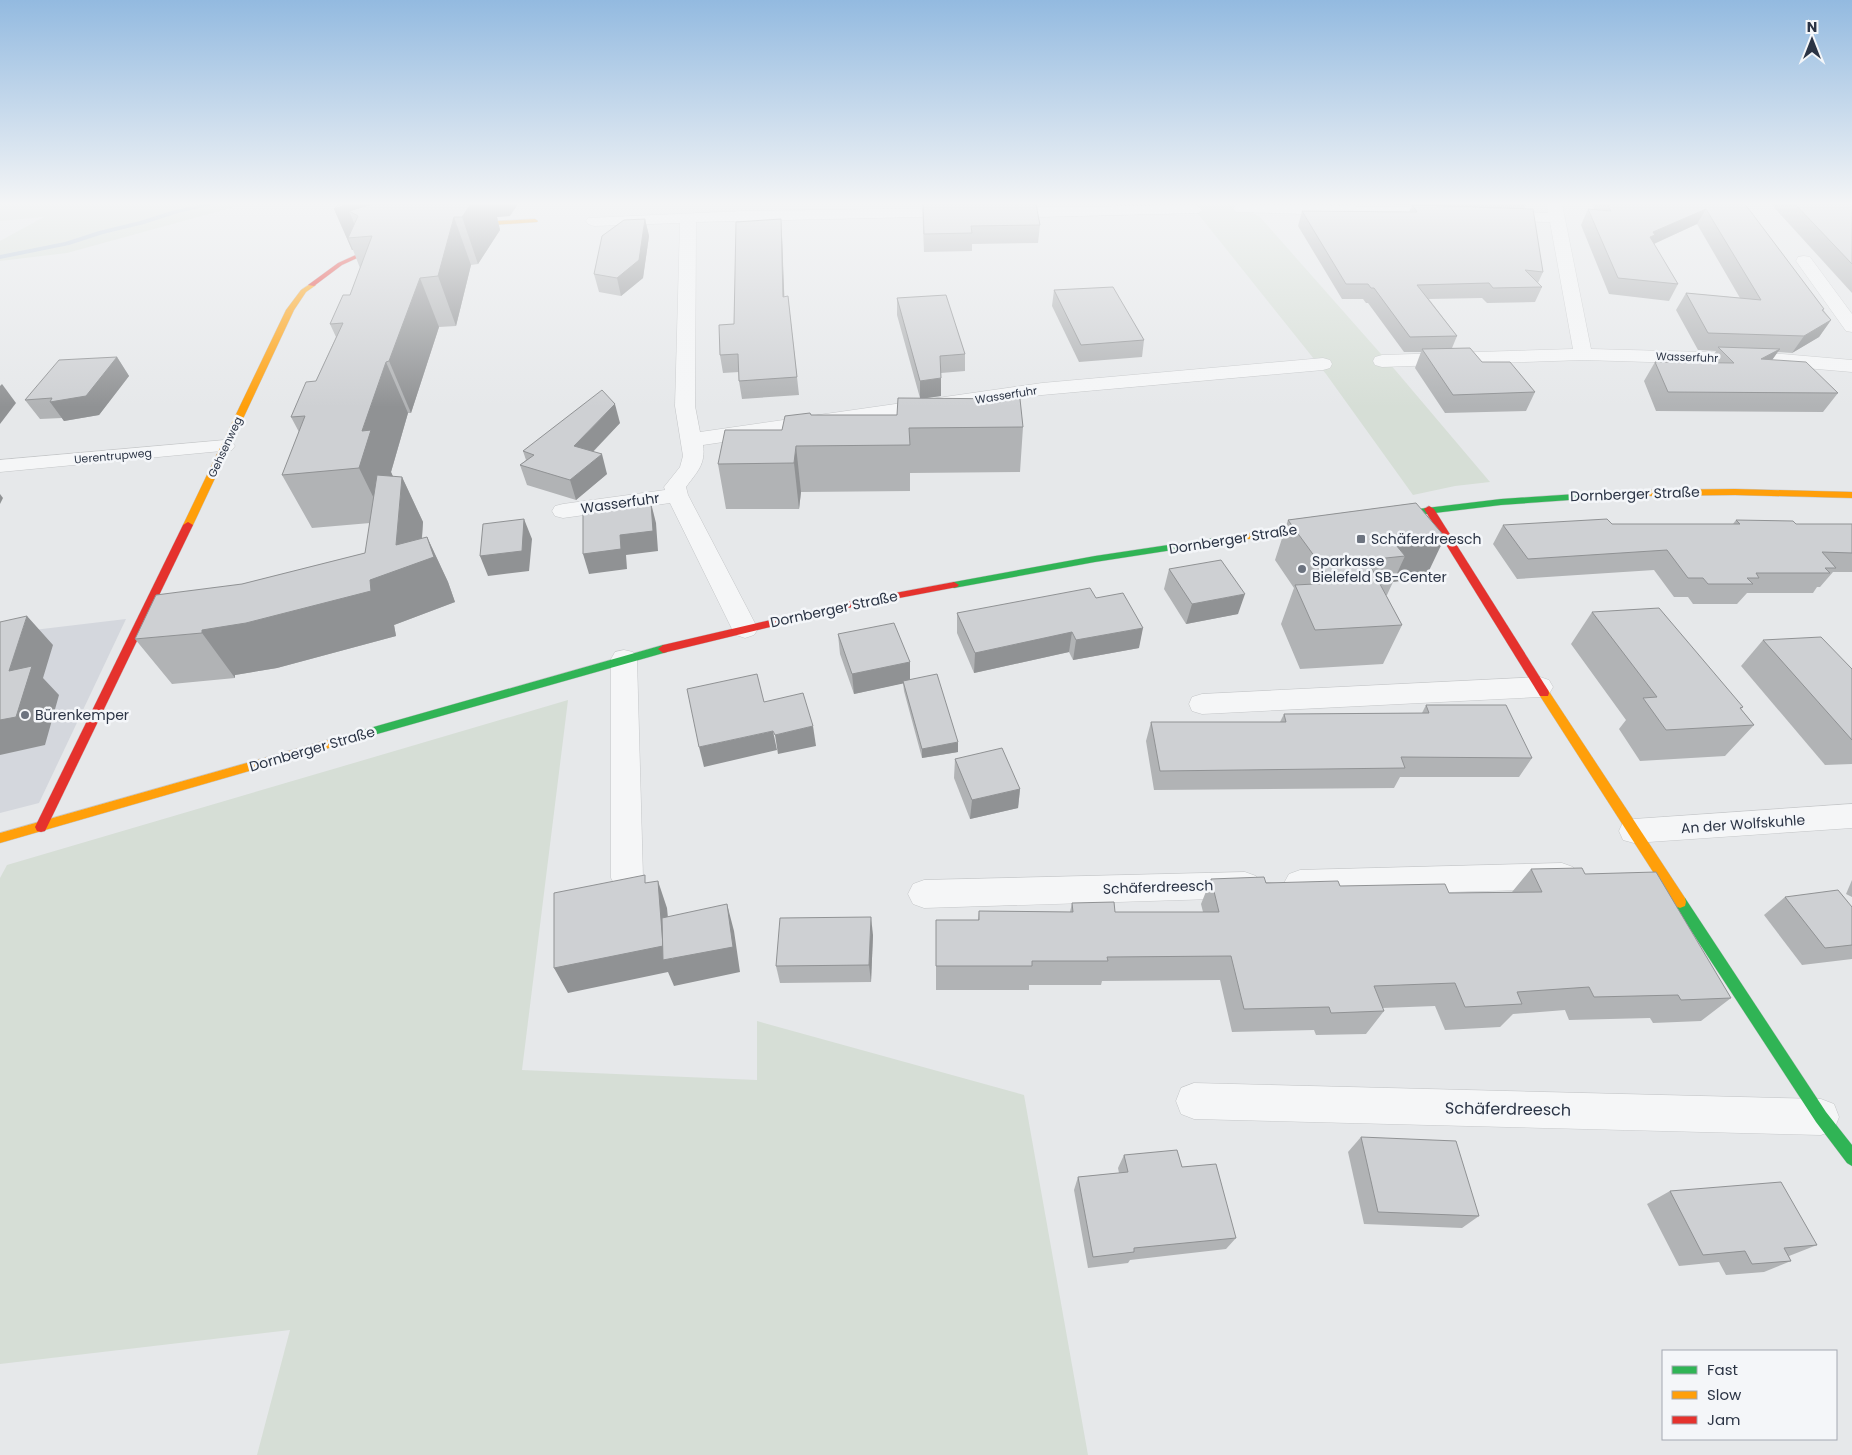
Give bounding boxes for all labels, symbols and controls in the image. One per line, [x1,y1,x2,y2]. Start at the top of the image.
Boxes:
north arrow [1787,15,1837,65]
text: N [1807,17,1817,37]
street label: Wasserfuhr [1656,348,1718,366]
street label: Wasserfuhr [974,382,1038,408]
street label: Gehsenweg [204,414,246,480]
street label: Uerentrupweg [73,445,153,467]
street label: Dornberger Straße [1570,482,1700,506]
street label: Wasserfuhr [579,488,661,518]
street label: Dornberger Straße [1167,519,1299,559]
place label: Schäferdreesch [1371,529,1481,549]
marker: Schäferdreesch [1355,533,1367,545]
place label: Sparkasse Bielefeld SB-Center [1312,551,1447,587]
marker: Sparkasse Bielefeld SB-Center [1296,563,1308,575]
street label: Dornberger Straße [768,586,900,632]
place label: Bürenkemper [35,705,129,725]
marker: Bürenkemper [19,709,31,721]
street label: Dornberger Straße [247,721,377,776]
street label: An der Wolfskuhle [1680,810,1806,838]
street label: Schäferdreesch [1102,875,1214,899]
street label: Schäferdreesch [1445,1096,1571,1122]
legend [1662,1350,1837,1440]
text: Fast [1707,1359,1738,1380]
text: Slow [1707,1384,1742,1405]
text: Jam [1707,1409,1741,1430]

